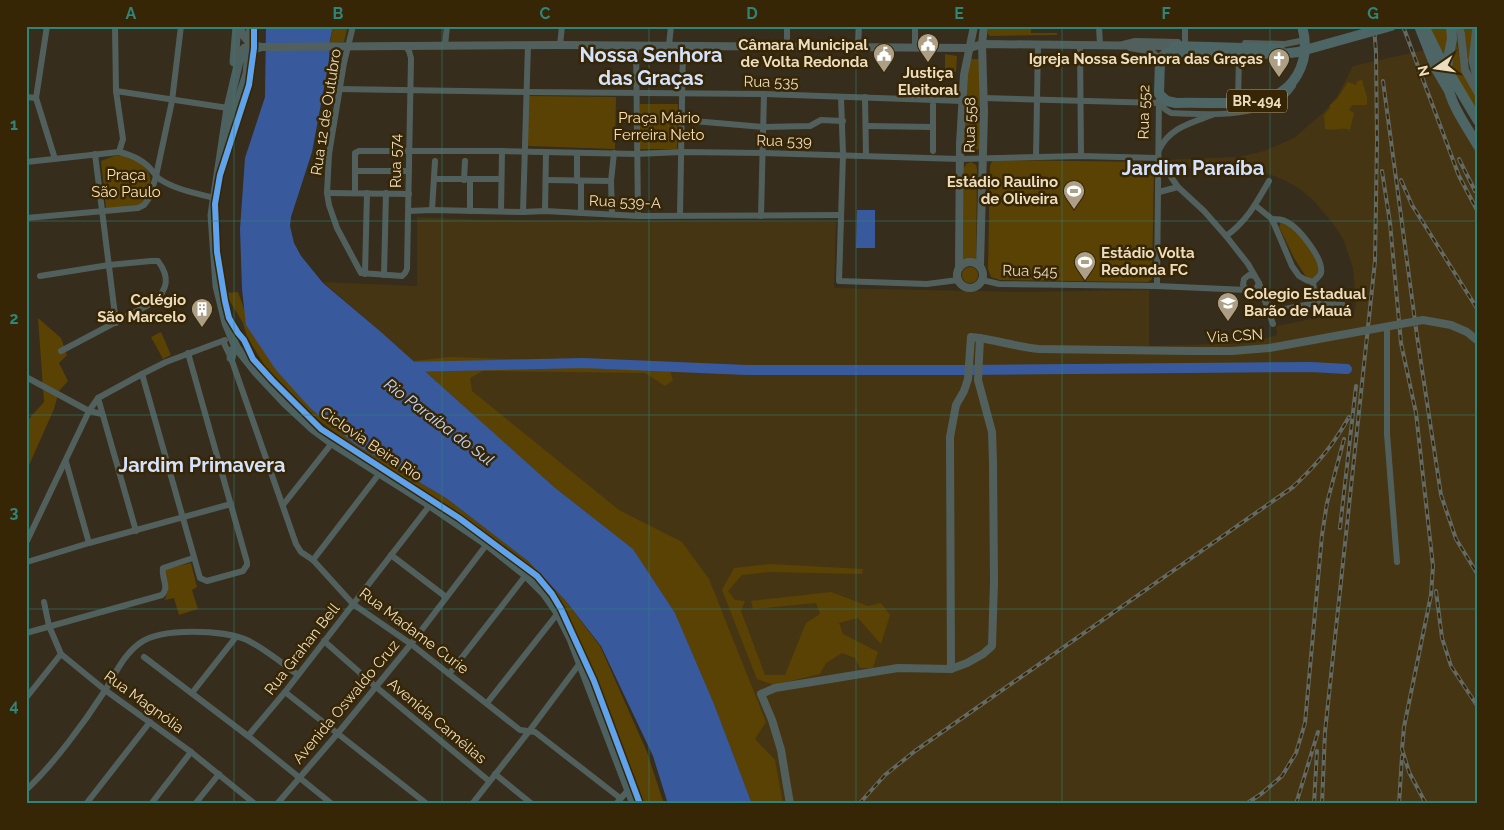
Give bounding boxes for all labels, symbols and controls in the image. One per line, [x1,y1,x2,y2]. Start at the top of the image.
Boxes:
text: A [126,4,137,23]
text: B [333,4,344,23]
text: C [540,4,551,23]
text: D [746,4,758,23]
text: E [954,4,964,23]
text: F [1161,4,1171,23]
text: G [1367,4,1379,23]
public building icon: Justiça Eleitoral [916,32,940,63]
place label: Câmara Municipal de Volta Redonda [738,36,868,71]
public building icon: Câmara Municipal de Volta Redonda [872,42,896,73]
north arrow [1412,42,1462,92]
district label: Nossa Senhora das Graças [580,43,722,90]
street label: Rua 12 de Outubro [307,47,345,177]
church icon: Igreja Nossa Senhora das Graças [1267,47,1291,78]
place label: Igreja Nossa Senhora das Graças [1029,50,1263,68]
place label: Justiça Eleitoral [898,64,958,99]
text: N [1414,64,1432,78]
street label: Rua 535 [743,73,799,91]
street label: Rua 552 [1135,84,1153,140]
road number: BR-494 [1227,90,1287,112]
street label: Rua 558 [961,97,979,153]
park label: Praça Mário Ferreira Neto [614,109,704,144]
text: 1 [10,115,18,134]
street label: Rua 539 [756,132,812,150]
street label: Rua 574 [387,134,405,188]
district label: Jardim Paraíba [1122,156,1264,180]
park label: Praça São Paulo [91,166,161,201]
place label: Estádio Raulino de Oliveira [947,173,1058,208]
sports icon: Estádio Raulino de Oliveira [1062,179,1086,210]
street label: Rua 539-A [589,192,661,212]
place label: Estádio Volta Redonda FC [1101,244,1195,279]
sports icon: Estádio Volta Redonda FC [1073,250,1097,281]
street label: Rua 545 [1002,262,1058,280]
place label: Colegio Estadual Barão de Mauá [1244,285,1366,320]
place label: Colégio São Marcelo [97,291,186,326]
school or university icon: Colegio Estadual Barão de Mauá [1216,291,1240,322]
building icon: Colégio São Marcelo [190,297,214,328]
text: 2 [9,309,19,328]
street label: Via CSN [1206,326,1264,346]
water label: Rio Paraíba do Sul [380,375,498,469]
street label: Ciclovia Beira Rio [317,403,425,485]
district label: Jardim Primavera [119,453,285,477]
text: 3 [10,503,19,522]
street label: Rua Madame Curie [356,584,472,678]
street label: Rua Grahan Bell [261,599,344,698]
street label: Avenida Oswaldo Cruz [289,636,403,768]
street label: Rua Magnólia [101,667,187,737]
street label: Avenida Camélias [384,674,490,768]
text: 4 [9,696,19,715]

